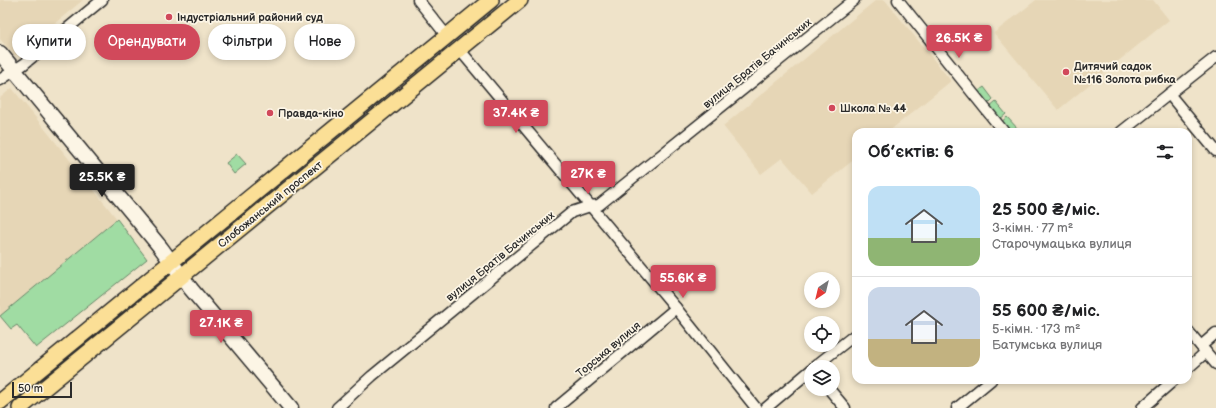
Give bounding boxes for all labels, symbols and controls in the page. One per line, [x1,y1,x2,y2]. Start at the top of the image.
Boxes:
place label: Індустріальний районий суд [177,11,323,24]
marker: Індустріальний районий суд [164,12,174,22]
street label: вулиця Братів Бачинських [701,16,814,111]
chip: Купити [12,24,86,60]
chip: Орендувати [94,24,200,60]
chip: Фільтри [208,24,286,60]
chip: Нове [294,24,355,60]
pin: 26.5K ₴ [922,25,996,59]
text: 26.5K ₴ [935,30,983,46]
place label: Дитячий садок №116 Золота рибка [1074,60,1176,86]
marker: Дитячий садок №116 Золота рибка [1061,67,1071,77]
pin: 37.4K ₴ [479,100,553,134]
place label: Школа № 44 [840,102,907,115]
marker: Школа № 44 [827,103,837,113]
text: 37.4K ₴ [493,105,539,121]
place label: Правда-кіно [278,107,344,120]
marker: Правда-кіно [265,108,275,118]
icon: filters [1154,141,1176,163]
text: Об’єктів: 6 [868,142,954,162]
street label: Слобожанський проспект [216,158,325,251]
pin: 27K ₴ [560,161,616,195]
pin: 25.5K ₴ [65,164,139,198]
text: 27K ₴ [570,166,606,182]
text: 25.5K ₴ [79,169,125,185]
text: 25 500 ₴/міс. [992,200,1100,220]
icon: home [900,202,948,250]
street label: вулиця Братів Бачинських [444,209,557,304]
text: 3-кімн. · 77 m² [992,220,1073,236]
text: Старочумацька вулиця [992,236,1132,252]
pin: 55.6K ₴ [646,265,720,299]
text: 55.6K ₴ [660,270,706,286]
north arrow [804,272,840,308]
map controls [804,272,840,396]
text: 55 600 ₴/міс. [992,301,1100,321]
icon: home [900,303,948,351]
pin: 27.1K ₴ [184,310,258,344]
text: 27.1K ₴ [199,315,243,331]
button: locate [804,316,840,352]
street label: Торська вулиця [573,319,643,380]
text: 5-кімн. · 173 m² [992,321,1081,337]
text: Батумська вулиця [992,337,1102,353]
button: layers [804,360,840,396]
scale bar [12,380,72,399]
text: 50 m [18,382,43,395]

